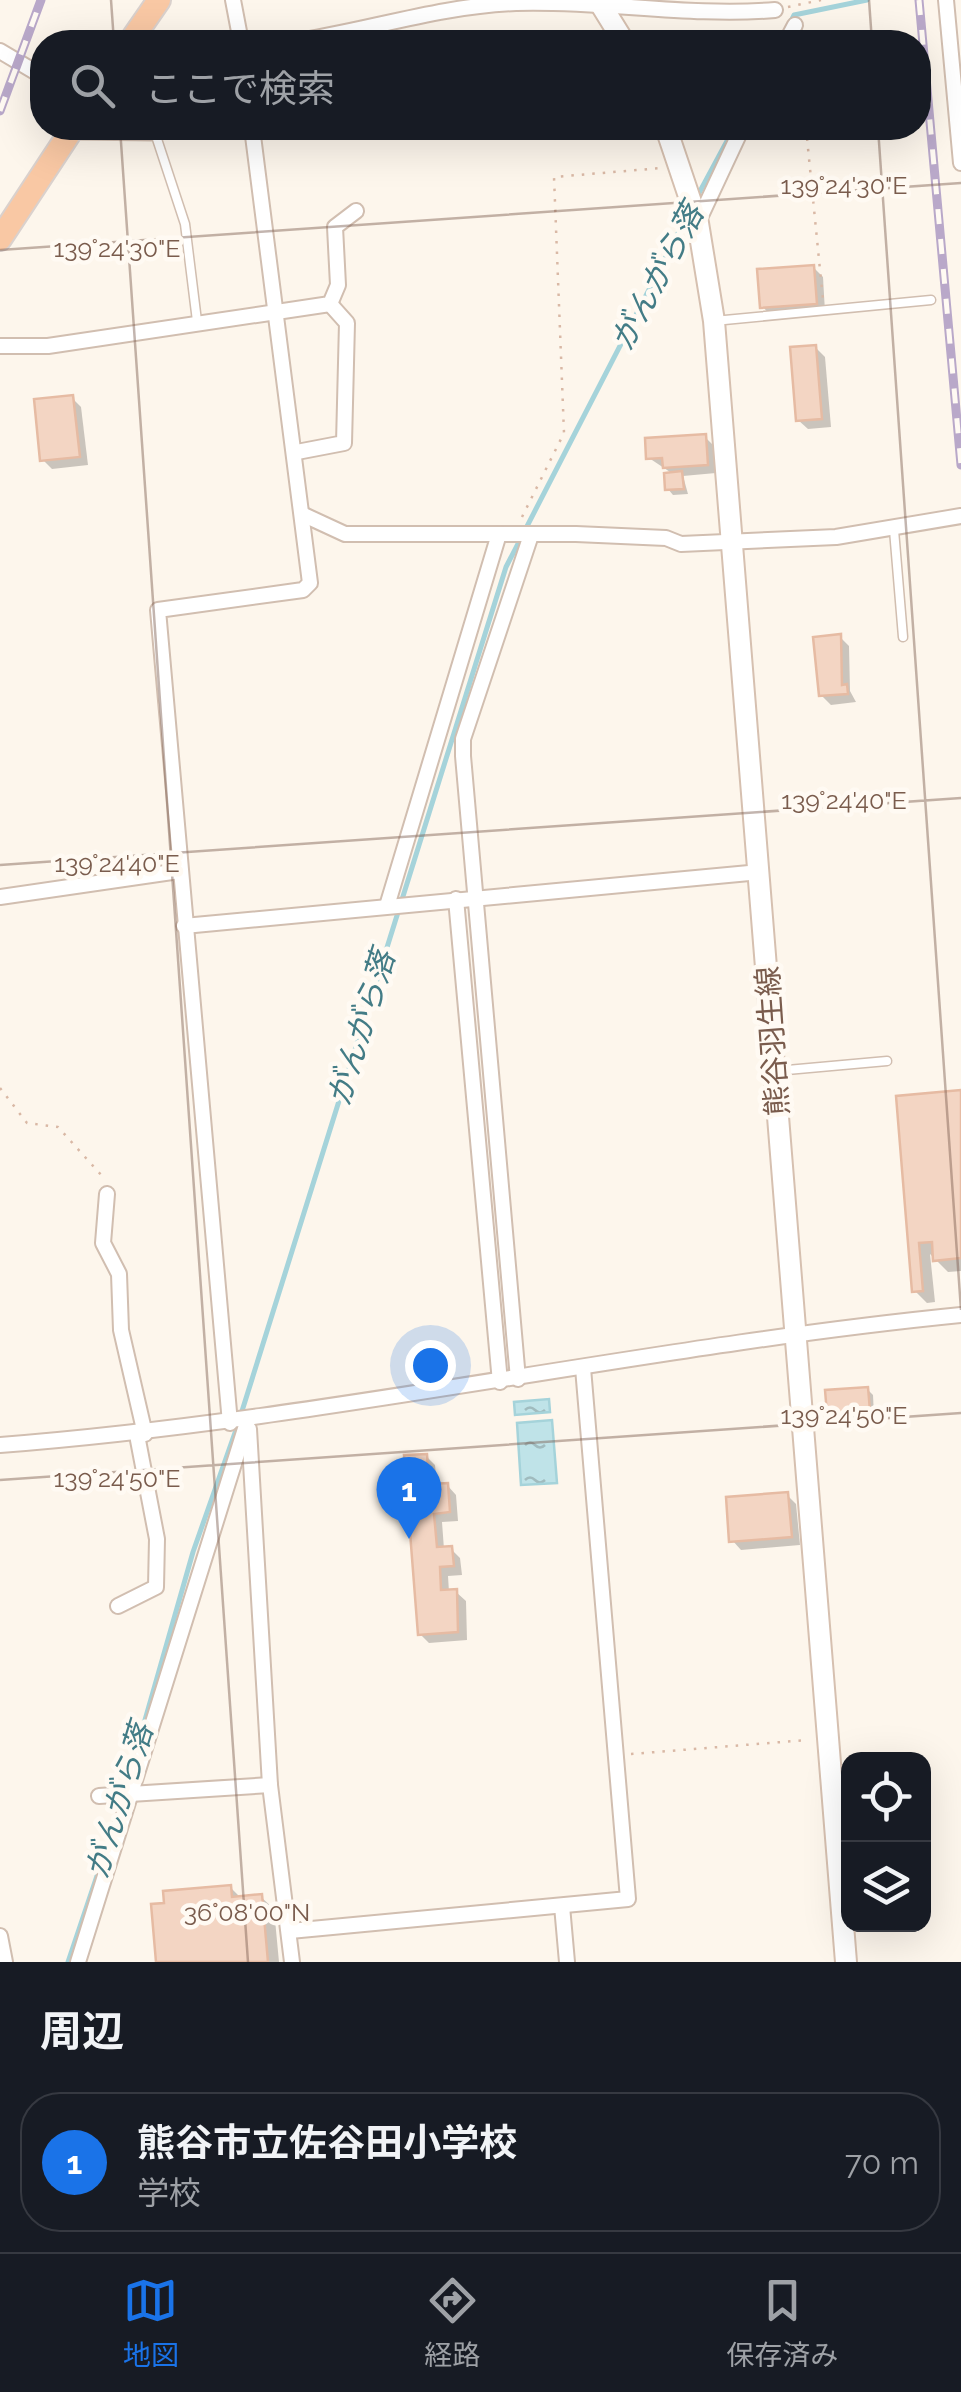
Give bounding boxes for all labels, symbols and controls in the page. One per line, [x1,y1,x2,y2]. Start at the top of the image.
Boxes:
search box [30,30,931,140]
icon: search [65,58,120,113]
text: ここで検索 [145,66,335,111]
text: 139°24'30"E [781,170,907,200]
water label: がんがら落 [603,193,713,356]
text: 139°24'30"E [54,233,180,263]
text: 139°24'40"E [781,785,907,815]
text: 139°24'40"E [54,848,180,878]
water label: がんがら落 [319,941,403,1110]
street label: 熊谷羽生線 [750,965,795,1117]
your location [405,1340,456,1391]
text: 139°24'50"E [781,1400,907,1430]
pin: 1 [376,1456,442,1539]
text: 139°24'50"E [54,1463,180,1493]
water label: がんがら落 [77,1714,161,1883]
map controls [841,1752,931,1932]
button: locate [841,1752,931,1842]
button: layers [841,1842,931,1932]
text: 36°08'00"N [184,1897,310,1927]
text: 周辺 [40,2007,124,2056]
text: 熊谷市立佐谷田小学校 [137,2120,517,2165]
text: 1 [67,2144,82,2181]
text: 70 m [845,2144,919,2181]
text: 学校 [137,2174,201,2211]
tab: 地図 [123,2273,179,2373]
tab: 経路 [424,2273,480,2373]
tab: 保存済み [726,2273,838,2373]

